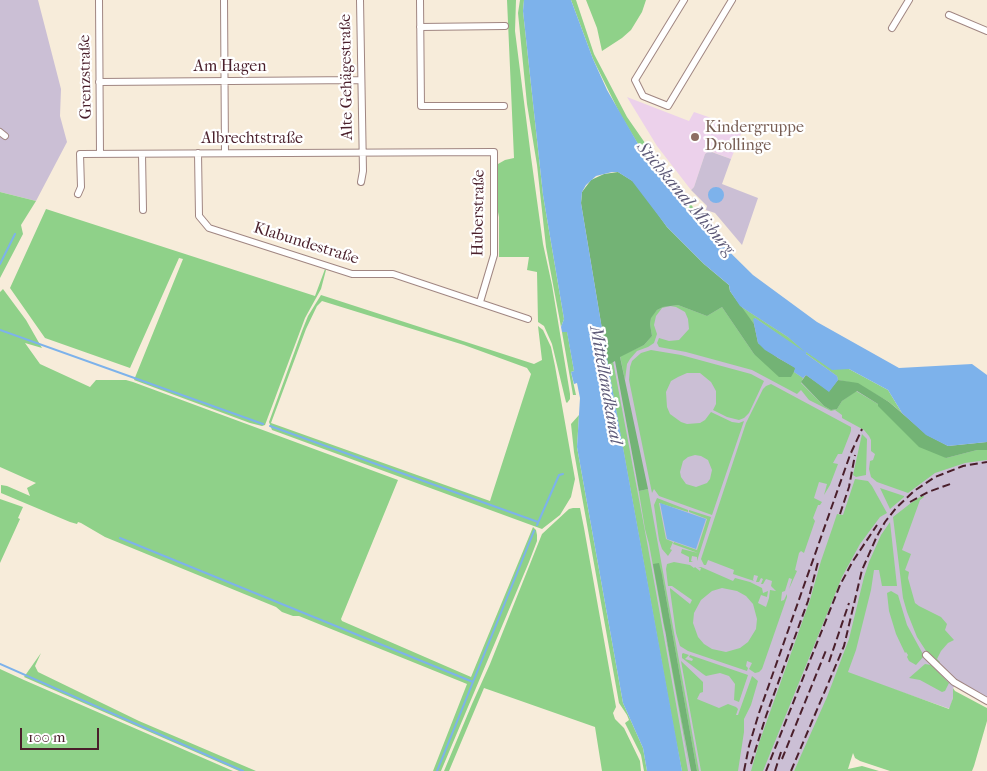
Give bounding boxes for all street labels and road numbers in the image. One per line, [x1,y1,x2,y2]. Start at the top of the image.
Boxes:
street label: Alte Gehägestraße [336,14,358,140]
street label: Grenzstraße [76,34,96,120]
street label: Am Hagen [194,57,266,77]
street label: Albrechtstraße [201,129,303,149]
street label: Huberstraße [469,169,489,257]
street label: Klabundestraße [251,219,361,269]

